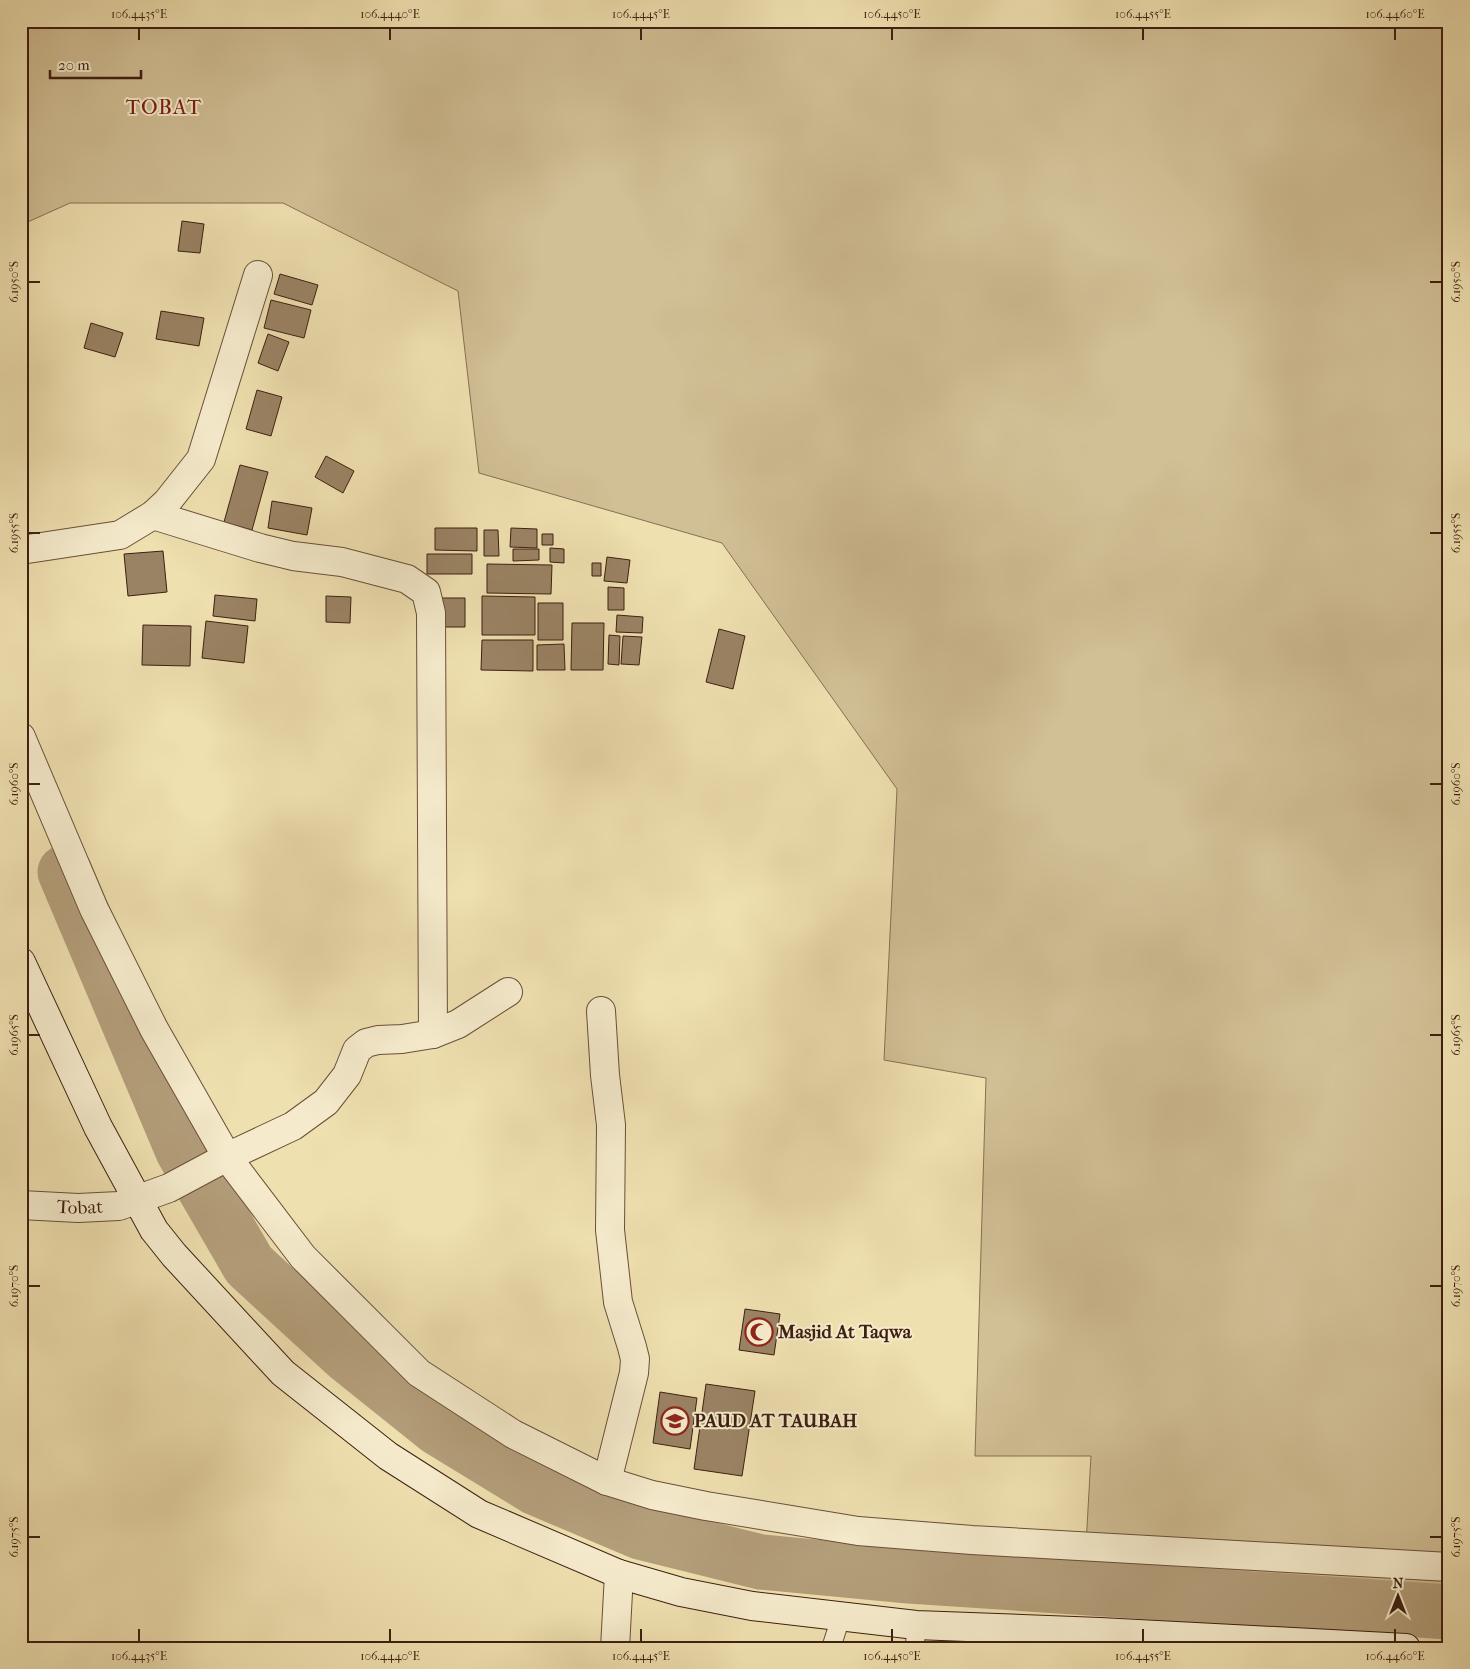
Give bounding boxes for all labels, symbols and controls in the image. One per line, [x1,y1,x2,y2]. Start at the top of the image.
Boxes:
text: 106.4435°E [111,7,167,21]
text: 106.4440°E [360,7,420,21]
text: 106.4445°E [612,7,670,21]
text: 106.4450°E [863,7,921,21]
text: 106.4455°E [1115,7,1171,21]
text: 106.4460°E [1365,7,1425,21]
scale bar [50,48,141,80]
text: 20 m [58,56,90,74]
district label: TOBAT [126,95,202,119]
text: 6.1950°S [7,261,21,303]
text: 6.1950°S [1449,261,1463,303]
text: 6.1955°S [7,513,21,553]
text: 6.1955°S [1449,513,1463,553]
text: 6.1960°S [7,762,21,806]
text: 6.1960°S [1449,762,1463,806]
text: 6.1965°S [7,1014,21,1056]
text: 6.1965°S [1449,1014,1463,1056]
street label: Tobat [56,1196,104,1219]
text: 6.1970°S [7,1265,21,1307]
text: 6.1970°S [1449,1265,1463,1307]
mosque icon: Masjid At Taqwa [744,1317,774,1347]
place label: Masjid At Taqwa [777,1321,913,1343]
school or university icon: PAUD AT TAUBAH [660,1406,690,1436]
place label: PAUD AT TAUBAH [694,1410,857,1432]
text: 6.1975°S [7,1517,21,1557]
text: 6.1975°S [1449,1517,1463,1557]
north arrow [1372,1572,1422,1622]
text: N [1393,1575,1404,1592]
text: 106.4435°E [111,1649,167,1663]
text: 106.4440°E [360,1649,420,1663]
text: 106.4445°E [612,1649,670,1663]
text: 106.4450°E [863,1649,921,1663]
text: 106.4455°E [1115,1649,1171,1663]
text: 106.4460°E [1365,1649,1425,1663]

